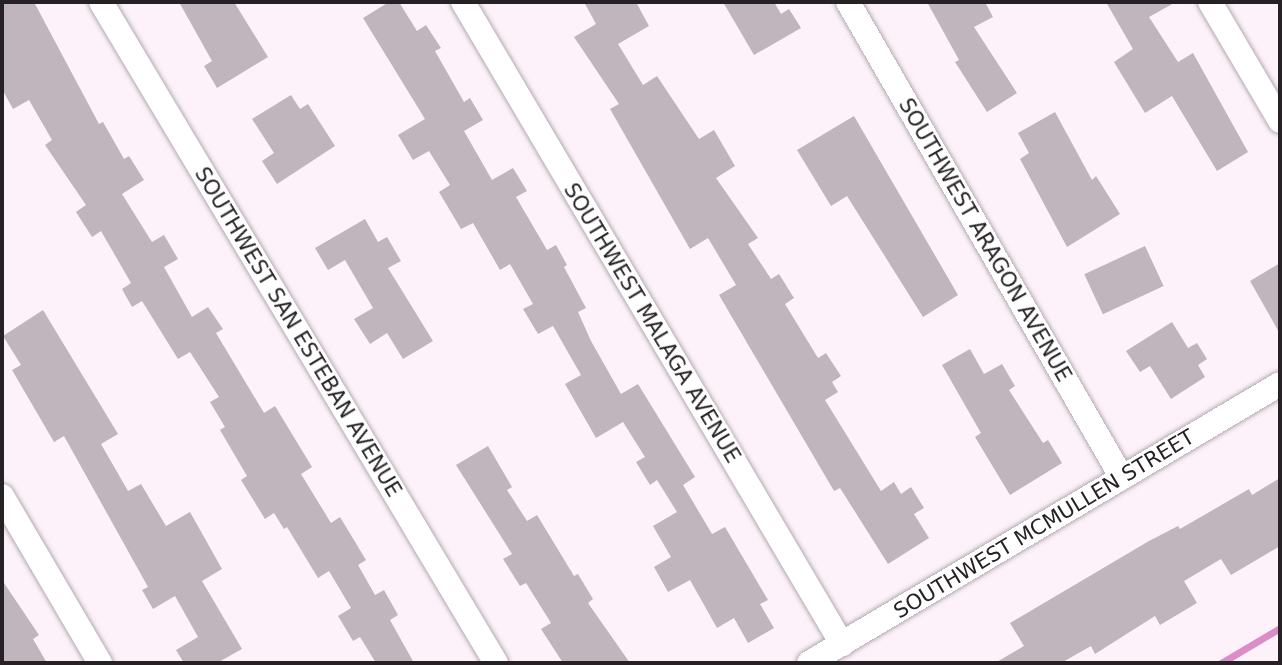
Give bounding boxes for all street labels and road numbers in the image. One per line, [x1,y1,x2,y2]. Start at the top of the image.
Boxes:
street label: SOUTHWEST ARAGON AVENUE [893,94,1077,386]
street label: SOUTHWEST SAN ESTEBAN AVENUE [189,163,407,501]
street label: SOUTHWEST MALAGA AVENUE [558,179,746,467]
street label: SOUTHWEST MCMULLEN STREET [889,424,1199,624]

